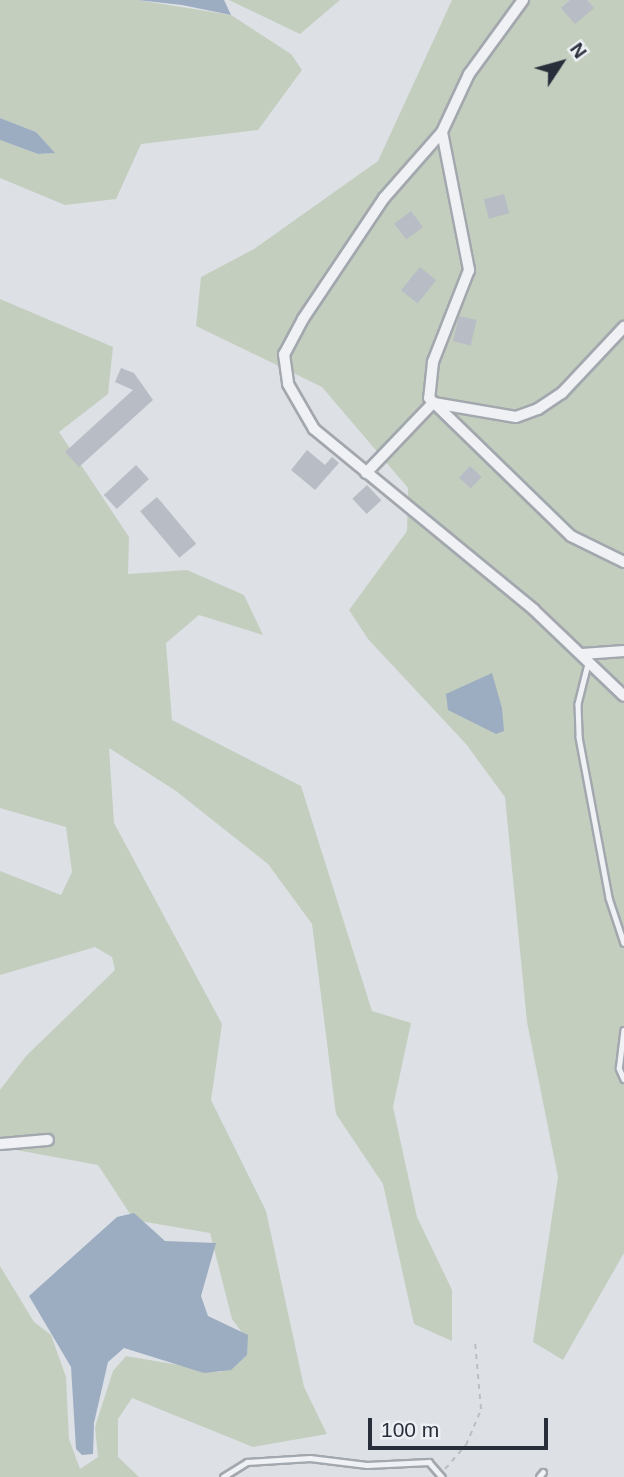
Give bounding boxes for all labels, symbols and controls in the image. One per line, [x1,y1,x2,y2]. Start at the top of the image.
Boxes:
north arrow [526,28,596,98]
text: N [566,39,591,62]
scale bar [372,1404,552,1448]
text: 100 m [381,1418,439,1441]

